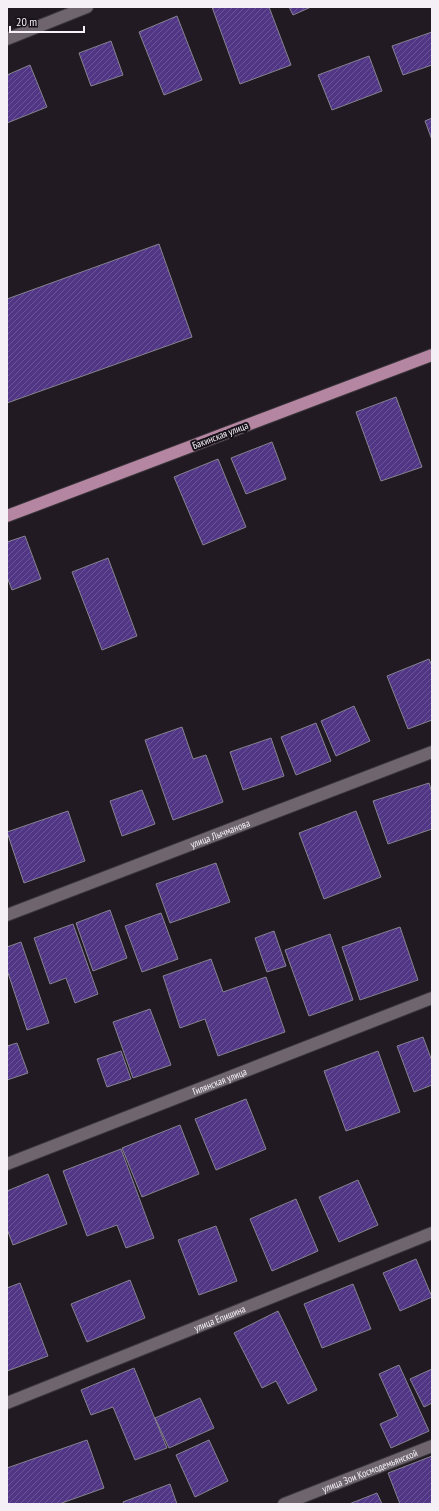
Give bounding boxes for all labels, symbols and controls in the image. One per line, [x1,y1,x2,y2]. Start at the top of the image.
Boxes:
scale bar [10,8,84,34]
text: 20 m [16,14,37,29]
street label: Бакинская улица [190,419,250,452]
street label: улица Лычманова [188,816,252,851]
street label: Гилянская улица [191,1065,249,1098]
street label: улица Епишина [192,1302,247,1335]
street label: улица Зои Космодемьянской [320,1446,420,1495]

